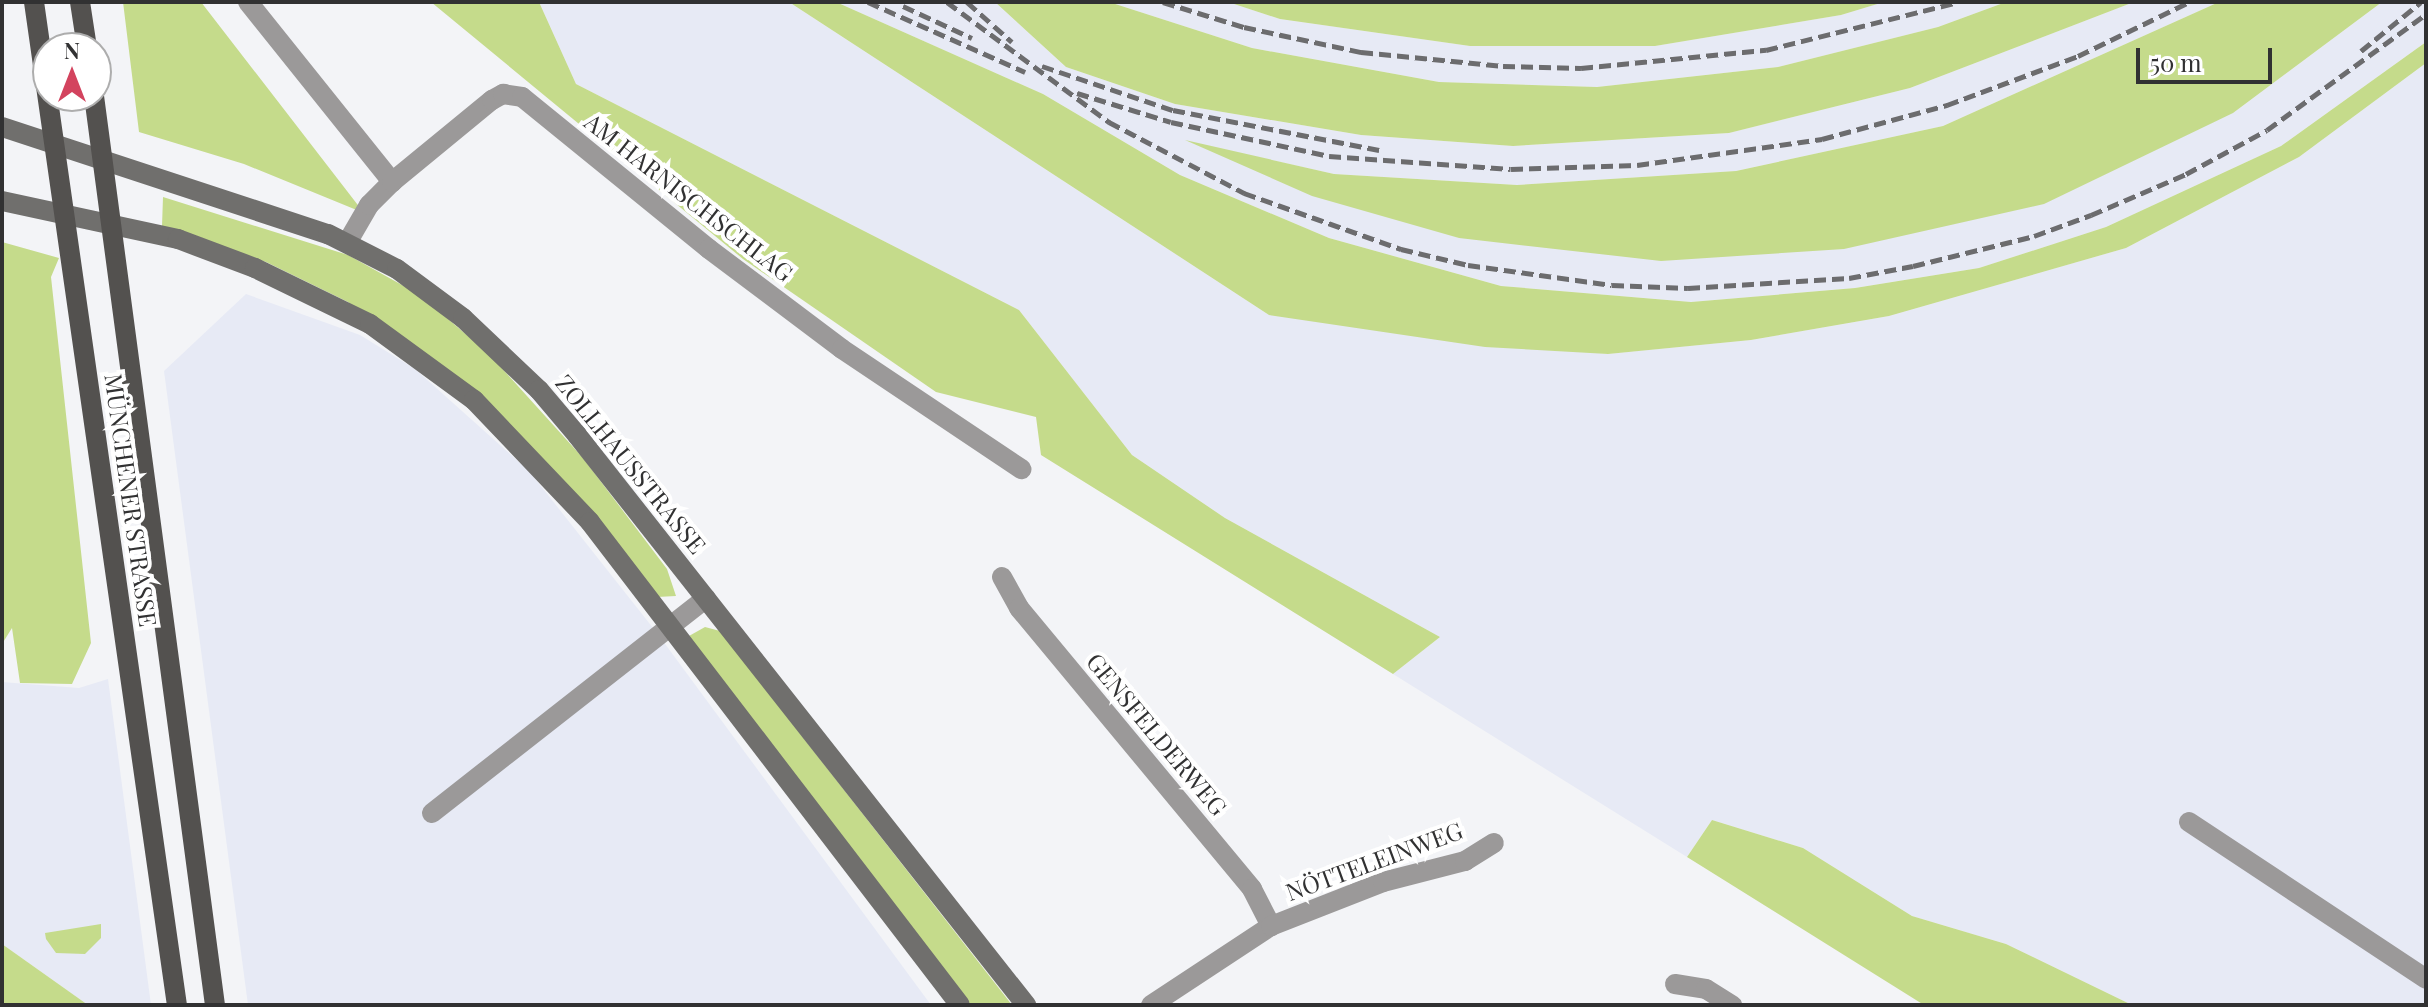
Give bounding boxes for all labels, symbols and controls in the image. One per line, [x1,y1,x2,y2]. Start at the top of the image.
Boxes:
north arrow [32,32,112,112]
scale bar [2140,32,2276,82]
text: N [64,35,80,65]
text: 50 m [2150,46,2202,78]
street label: AM HARNISCHSCHLAG [579,107,799,287]
street label: ZOLLHAUSSTRASSE [550,369,712,559]
street label: MÜNCHENER STRASSE [99,371,163,629]
street label: GENSFELDERWEG [1081,647,1233,821]
street label: NÖTTELEINWEG [1282,816,1466,906]

